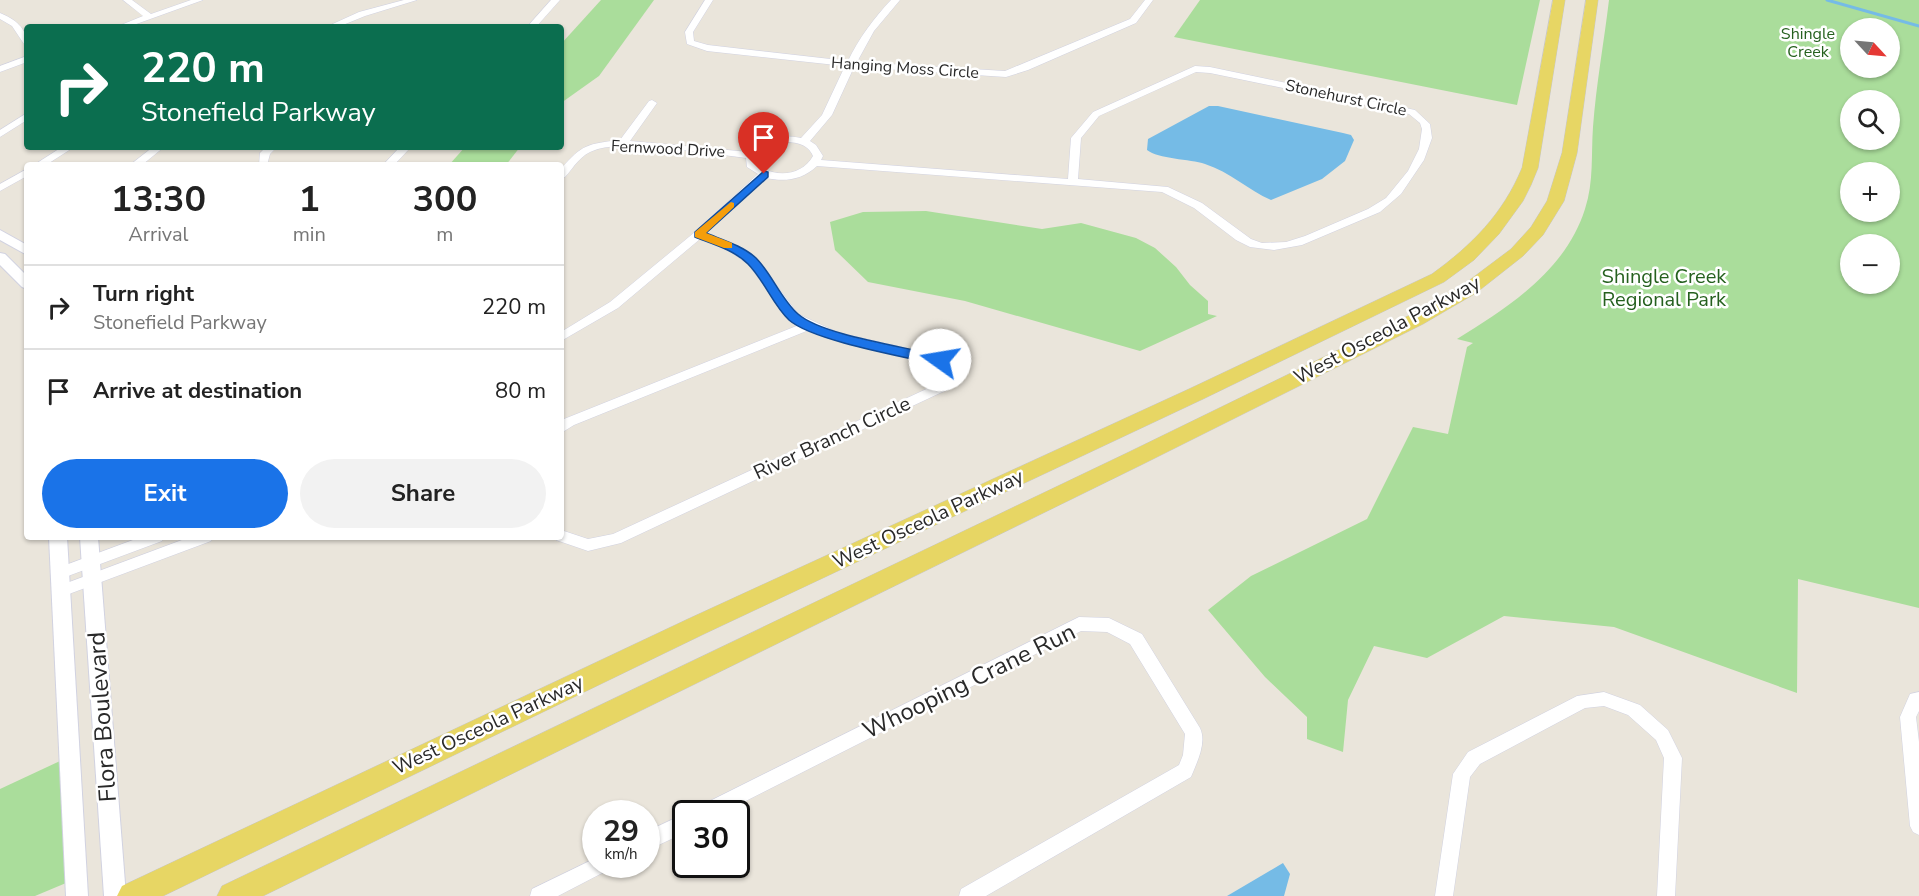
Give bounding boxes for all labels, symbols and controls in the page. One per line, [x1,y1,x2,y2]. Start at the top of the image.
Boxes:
north arrow [1840,18,1900,78]
map controls [1840,18,1900,294]
park label: Shingle Creek [1781,23,1835,63]
text: 220 m [141,40,265,97]
icon: right [42,48,120,126]
street label: Hanging Moss Circle [830,52,980,84]
street label: Stonehurst Circle [1283,74,1409,122]
button: search [1840,90,1900,150]
text: Stonefield Parkway [141,94,376,131]
pin [738,112,789,174]
icon: arrive [747,121,780,154]
street label: Fernwood Drive [610,135,726,163]
button: + [1840,162,1900,222]
text: 13:30 [111,175,206,224]
text: 1 [298,175,320,224]
text: 300 [412,175,477,224]
text: Arrival [128,221,188,248]
text: min [293,221,326,248]
text: m [436,221,453,248]
button: − [1840,234,1900,294]
park label: Shingle Creek Regional Park [1602,263,1727,313]
street label: West Osceola Parkway [1289,269,1486,391]
text: Turn right [93,279,194,309]
icon: right [42,291,75,324]
text: 220 m [482,292,546,322]
text: Stonefield Parkway [93,309,267,336]
position arrow [908,328,972,392]
icon: arrive [42,375,75,408]
text: Arrive at destination [93,376,302,406]
text: 80 m [495,376,546,406]
street label: River Branch Circle [749,390,915,486]
button: Exit [42,459,288,528]
button: Share [300,459,546,528]
street label: West Osceola Parkway [828,463,1028,575]
street label: Whooping Crane Run [857,615,1081,747]
street label: Flora Boulevard [80,631,124,803]
street label: West Osceola Parkway [388,669,588,781]
speed limit sign: 30 [672,800,750,878]
text: 29 [603,811,639,852]
text: km/h [604,844,638,864]

